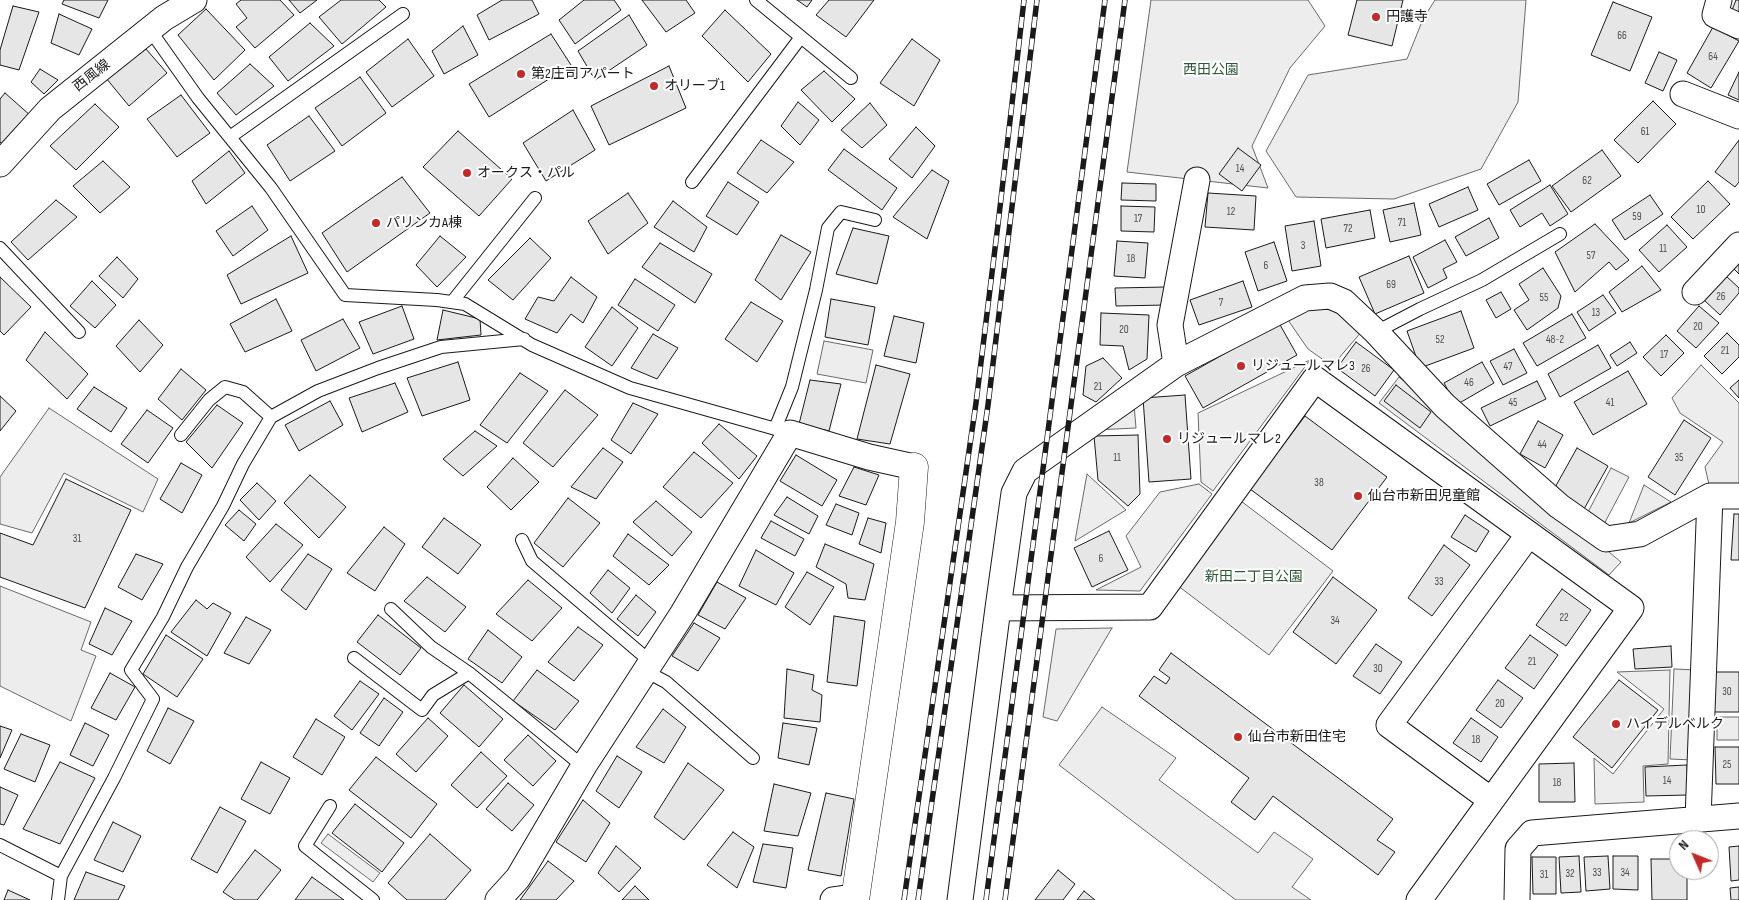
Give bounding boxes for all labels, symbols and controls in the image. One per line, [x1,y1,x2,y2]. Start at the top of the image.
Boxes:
place label: 円護寺 [1386,9,1428,25]
marker: 円護寺 [1370,11,1382,23]
house number: 66 [1617,29,1627,43]
house number: 64 [1708,50,1718,64]
street label: 西風線 [70,56,114,96]
park label: 西田公園 [1183,62,1239,78]
place label: 第2庄司アパート [531,66,635,82]
marker: 第2庄司アパート [515,68,527,80]
place label: オリーブ1 [664,78,725,94]
marker: オリーブ1 [648,80,660,92]
house number: 61 [1641,125,1649,139]
house number: 14 [1236,162,1244,176]
place label: オークス・パル [477,165,575,181]
marker: オークス・パル [461,167,473,179]
house number: 62 [1582,174,1592,188]
house number: 10 [1697,203,1705,217]
house number: 12 [1227,205,1235,219]
house number: 59 [1632,210,1642,224]
house number: 17 [1134,212,1142,226]
place label: パリンカA棟 [386,215,462,231]
house number: 71 [1398,216,1406,230]
marker: パリンカA棟 [370,217,382,229]
house number: 72 [1344,222,1352,236]
house number: 3 [1301,239,1305,253]
house number: 11 [1659,242,1667,256]
house number: 57 [1587,249,1595,263]
house number: 18 [1127,252,1135,266]
house number: 6 [1264,259,1268,273]
house number: 69 [1386,278,1396,292]
house number: 26 [1716,290,1726,304]
house number: 55 [1540,291,1548,305]
house number: 7 [1219,296,1223,310]
house number: 13 [1592,306,1600,320]
house number: 20 [1693,320,1703,334]
house number: 20 [1119,323,1129,337]
house number: 52 [1436,333,1444,347]
house number: 48-2 [1546,333,1564,347]
house number: 21 [1721,344,1729,358]
house number: 17 [1660,348,1668,362]
place label: リジュールマレ3 [1251,358,1355,374]
marker: リジュールマレ3 [1235,360,1247,372]
house number: 47 [1504,360,1512,374]
house number: 26 [1361,362,1371,376]
house number: 46 [1464,376,1474,390]
house number: 21 [1094,380,1102,394]
house number: 45 [1508,396,1518,410]
house number: 41 [1606,396,1614,410]
place label: リジュールマレ2 [1177,431,1281,447]
marker: リジュールマレ2 [1161,433,1173,445]
house number: 44 [1537,438,1547,452]
house number: 11 [1113,451,1121,465]
house number: 35 [1674,451,1684,465]
house number: 38 [1314,476,1324,490]
place label: 仙台市新田児童館 [1368,488,1480,504]
marker: 仙台市新田児童館 [1352,490,1364,502]
house number: 31 [73,532,81,546]
house number: 6 [1099,552,1103,566]
park label: 新田二丁目公園 [1205,569,1303,585]
house number: 33 [1434,575,1444,589]
house number: 22 [1559,611,1569,625]
house number: 34 [1330,614,1340,628]
house number: 21 [1528,655,1536,669]
house number: 30 [1373,662,1383,676]
house number: 30 [1722,685,1732,699]
house number: 20 [1495,697,1505,711]
place label: ハイデルベルク [1626,716,1724,732]
marker: ハイデルベルク [1610,718,1622,730]
place label: 仙台市新田住宅 [1248,729,1346,745]
marker: 仙台市新田住宅 [1232,731,1244,743]
house number: 18 [1472,733,1480,747]
house number: 25 [1723,758,1731,772]
house number: 14 [1663,774,1671,788]
house number: 18 [1553,776,1561,790]
north arrow [1669,830,1719,880]
text: N [1675,836,1692,854]
house number: 33 [1592,866,1602,880]
house number: 34 [1620,866,1630,880]
house number: 32 [1565,867,1575,881]
house number: 31 [1540,868,1548,882]

